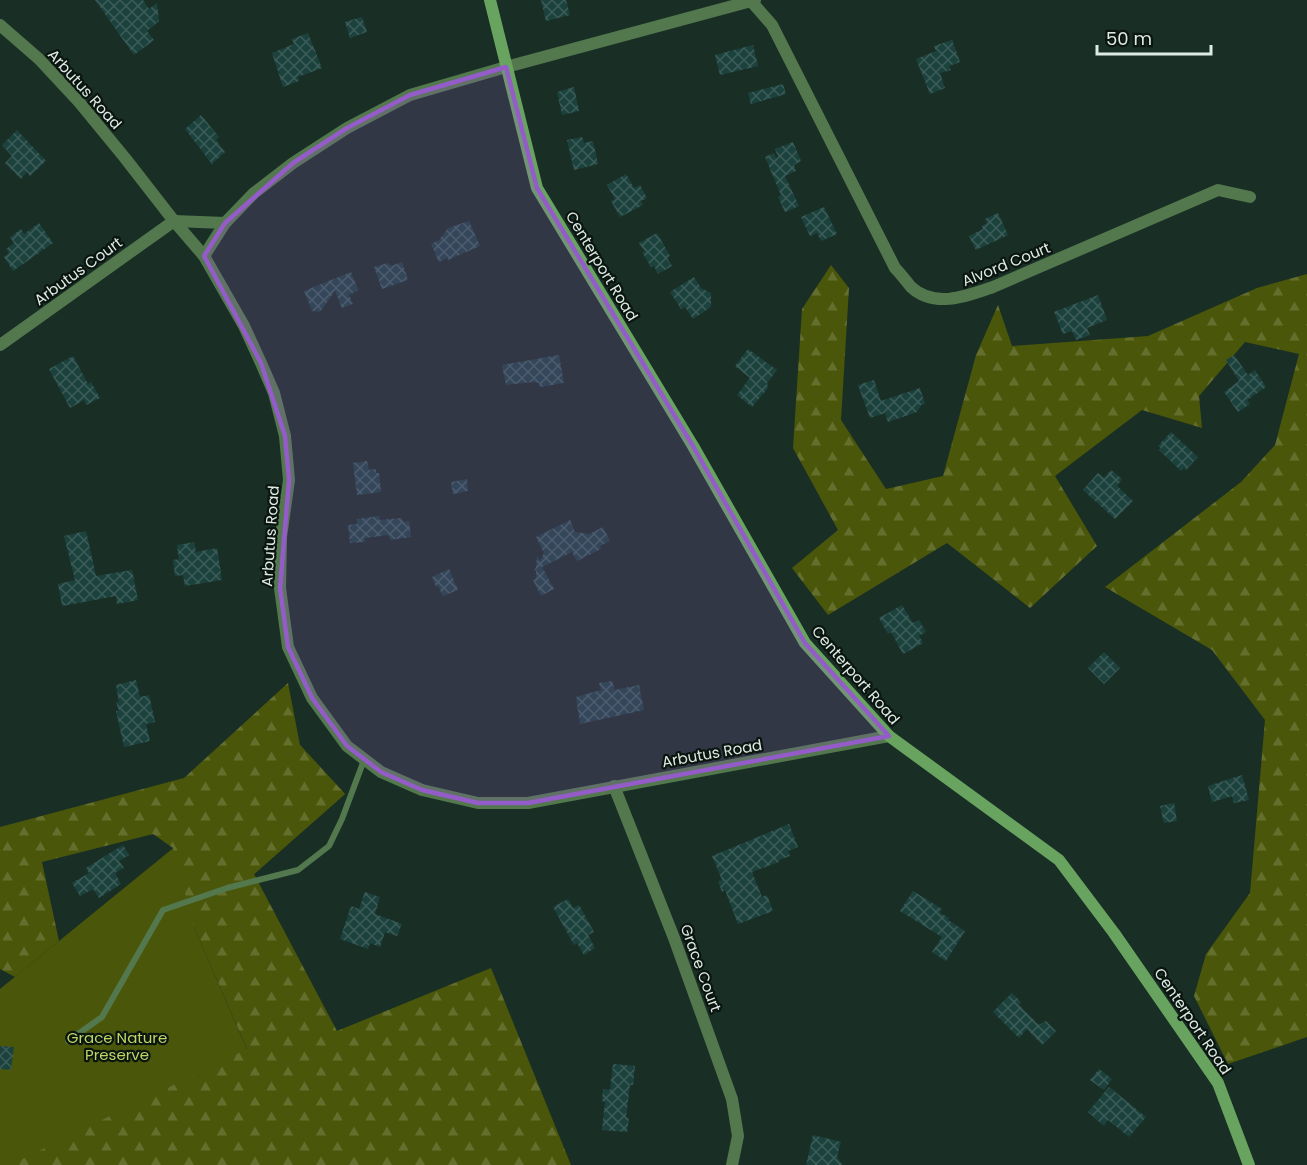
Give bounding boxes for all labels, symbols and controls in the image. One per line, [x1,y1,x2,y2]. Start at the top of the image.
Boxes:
scale bar [1097,18,1211,56]
text: 50 m [1106,26,1152,51]
street label: Arbutus Road [43,44,127,134]
street label: Centerport Road [561,207,643,325]
street label: Arbutus Court [30,232,126,310]
street label: Alvord Court [959,237,1053,291]
street label: Arbutus Road [256,485,284,587]
street label: Centerport Road [807,621,905,729]
street label: Arbutus Road [660,734,764,772]
street label: Grace Court [675,921,727,1015]
street label: Centerport Road [1149,963,1237,1079]
park label: Grace Nature Preserve [67,1027,167,1065]

